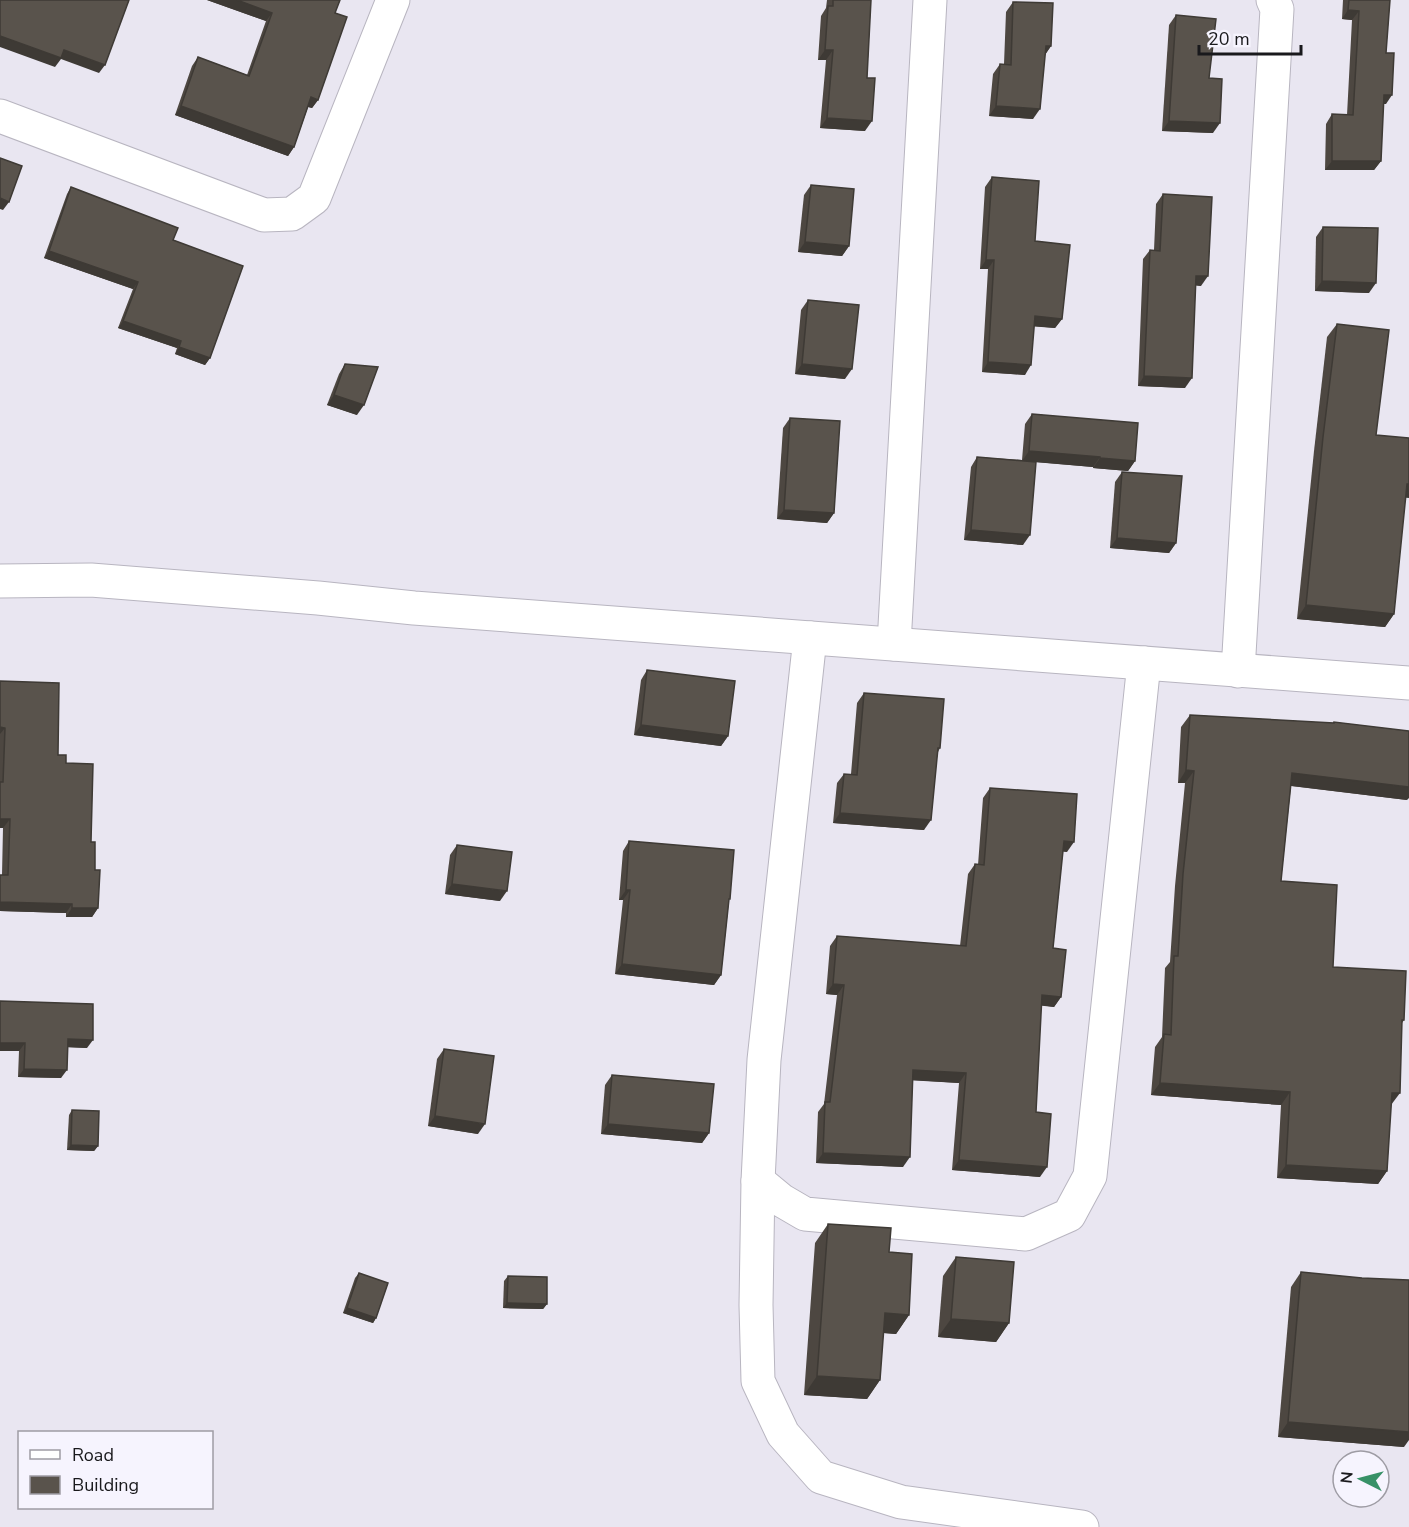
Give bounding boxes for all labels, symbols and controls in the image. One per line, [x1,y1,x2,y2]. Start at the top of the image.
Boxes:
scale bar [1199,18,1301,56]
text: 20 m [1208,27,1250,51]
legend [18,1431,213,1509]
text: Road [72,1443,114,1467]
north arrow [1331,1449,1391,1509]
text: N [1336,1470,1359,1485]
text: Building [72,1473,139,1497]

